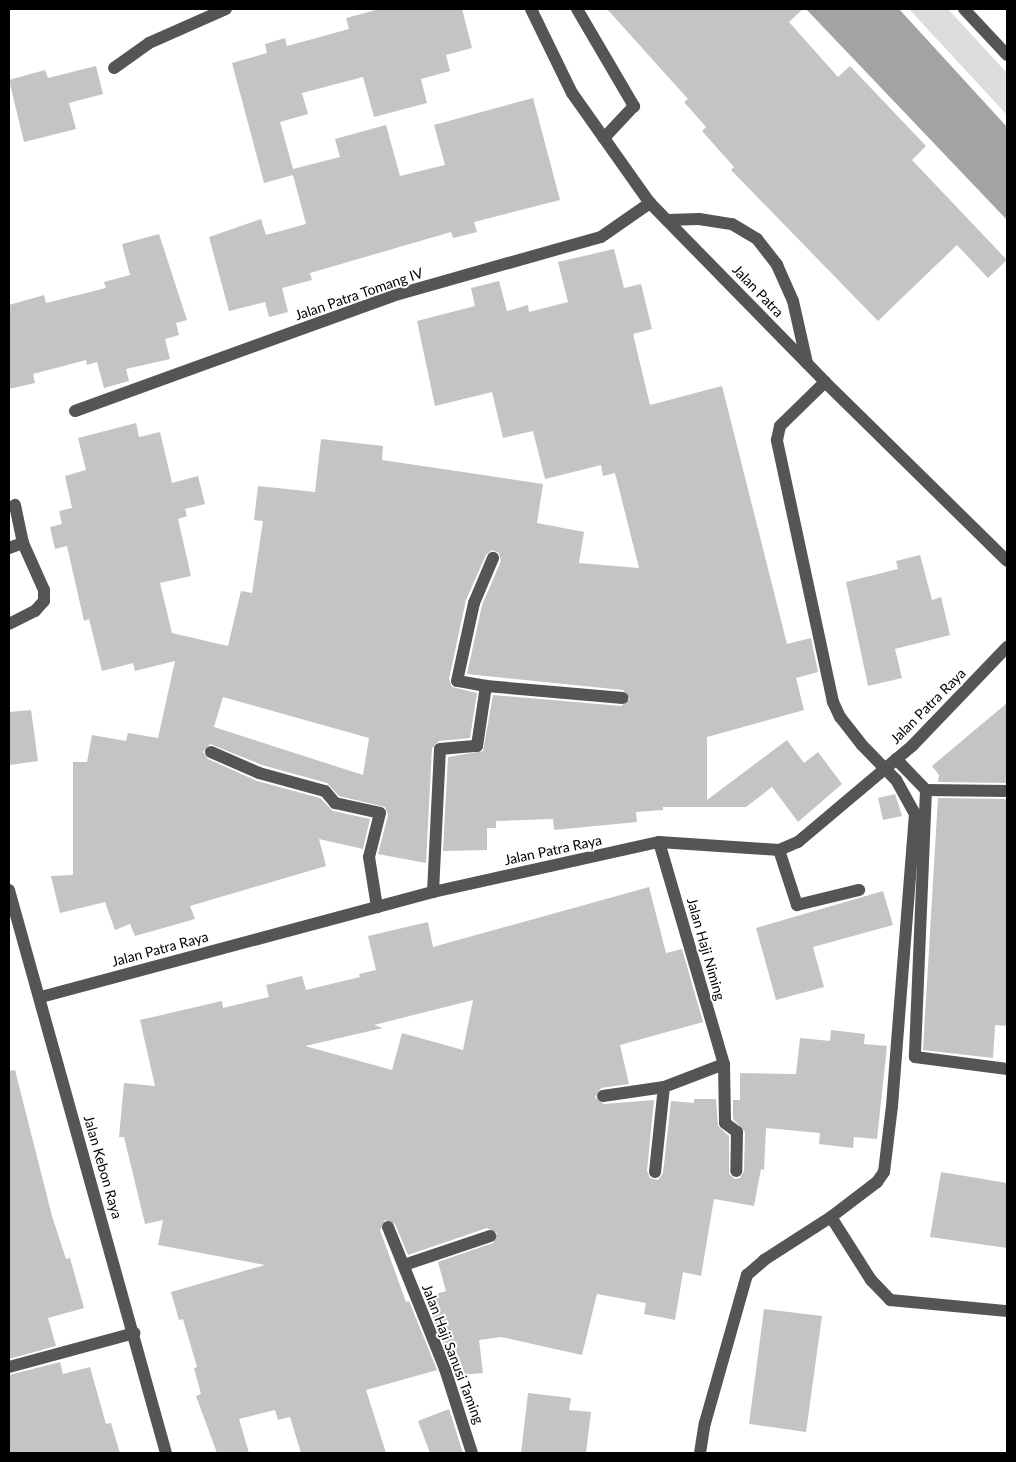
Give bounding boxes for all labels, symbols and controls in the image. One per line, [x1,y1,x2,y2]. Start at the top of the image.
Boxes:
street label: Jalan Patra [729,261,787,321]
street label: Jalan Patra Tomang IV [292,264,426,324]
street label: Jalan Patra Raya [887,665,969,747]
street label: Jalan Patra Raya [503,831,603,869]
street label: Jalan Haji Niming [683,896,729,1002]
street label: Jalan Patra Raya [110,928,210,970]
street label: Jalan Kebon Raya [80,1113,126,1221]
street label: Jalan Haji Sanusi Taming [419,1282,487,1426]

